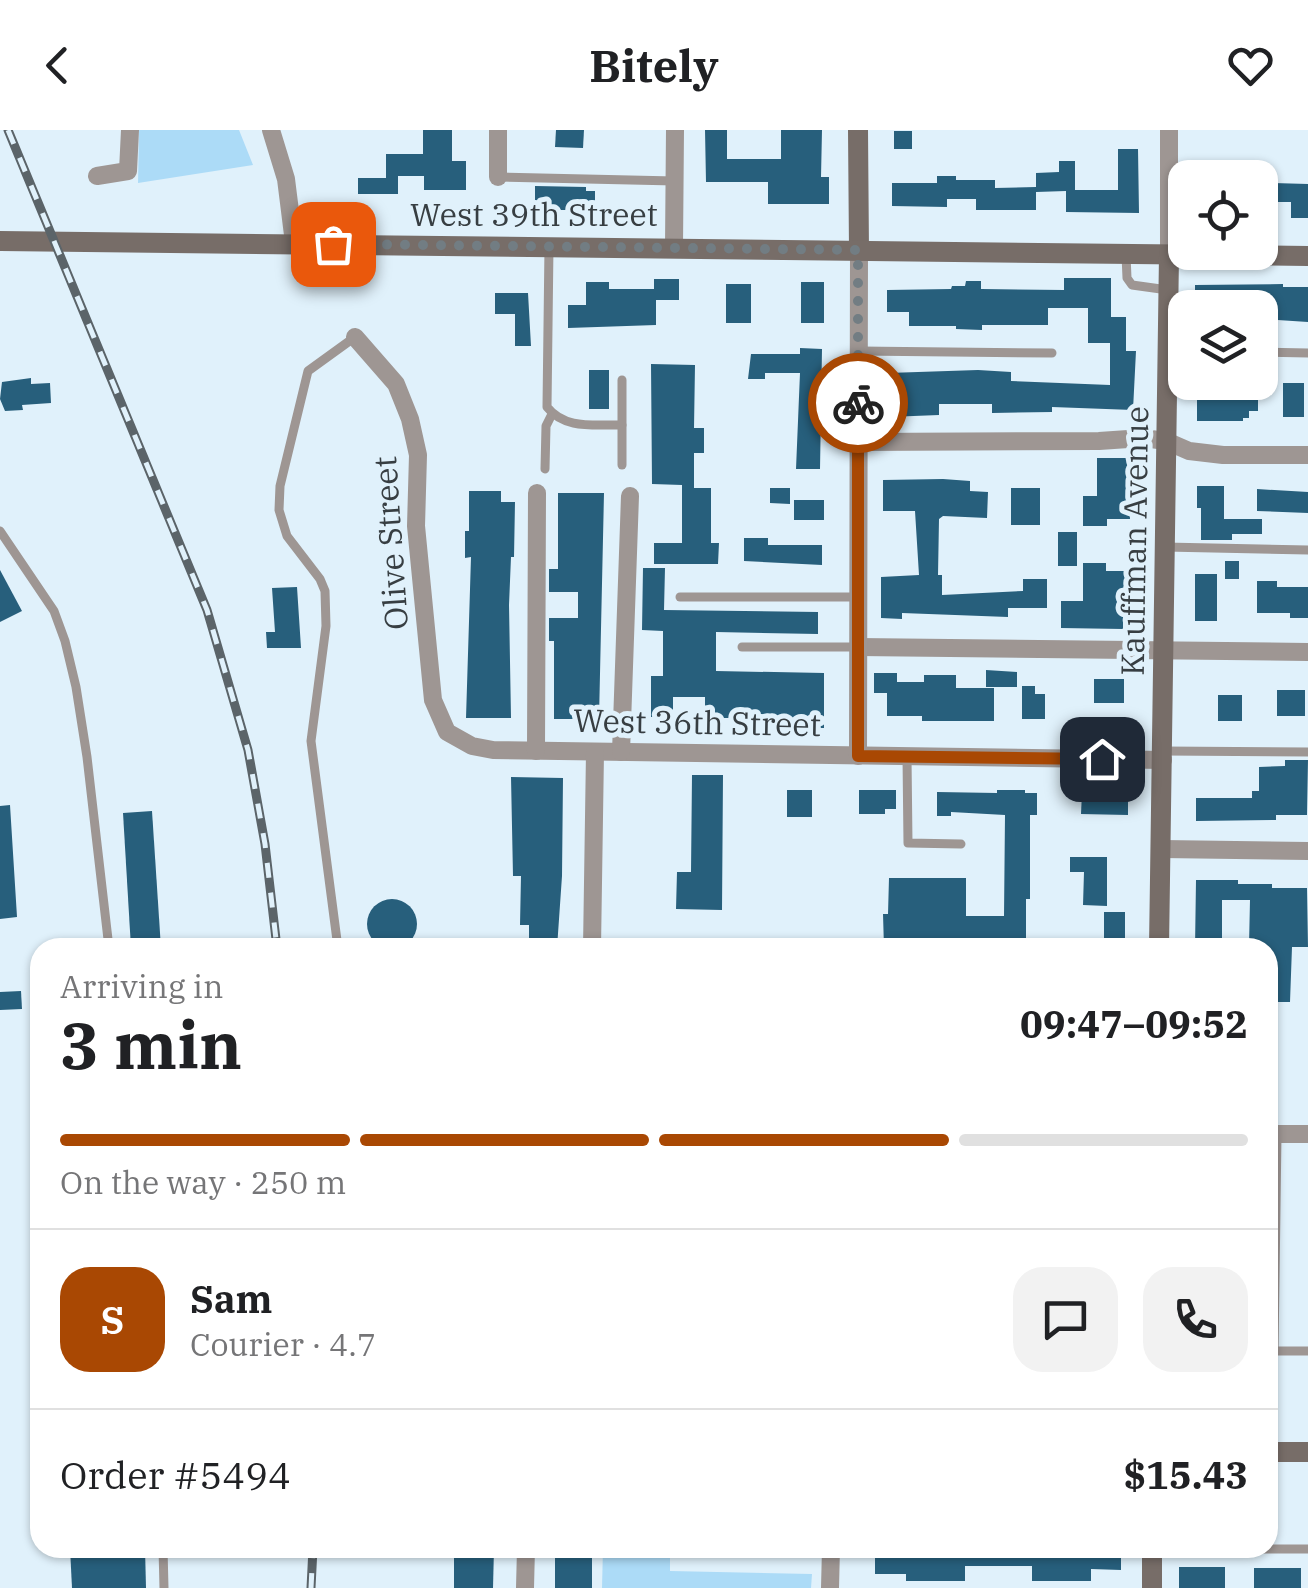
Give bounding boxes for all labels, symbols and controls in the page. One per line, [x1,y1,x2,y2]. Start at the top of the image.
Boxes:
text: Bitely [589,36,719,94]
icon: back [30,38,85,93]
icon: heart [1223,38,1278,93]
map controls [1168,160,1278,400]
button: locate [1168,160,1278,270]
street label: West 39th Street [410,193,658,235]
pin [291,202,376,287]
icon: bag [306,217,361,272]
button: layers [1168,290,1278,400]
courier [808,353,908,453]
icon: bike [831,376,886,431]
street label: Kauffman Avenue [1111,406,1157,676]
street label: Olive Street [363,455,417,631]
street label: West 36th Street [573,699,821,745]
pin [1060,717,1145,802]
icon: home [1075,732,1130,787]
text: Arriving in [60,965,223,1007]
text: 09:47–09:52 [1020,999,1248,1048]
text: 3 min [60,1002,242,1087]
text: On the way · 250 m [60,1161,346,1203]
button: chat [1013,1267,1118,1372]
button: phone [1143,1267,1248,1372]
text: Sam [190,1274,273,1323]
text: S [101,1295,124,1344]
text: Courier · 4.7 [190,1323,376,1365]
text: Order #5494 [60,1450,291,1499]
text: $15.43 [1123,1450,1248,1499]

